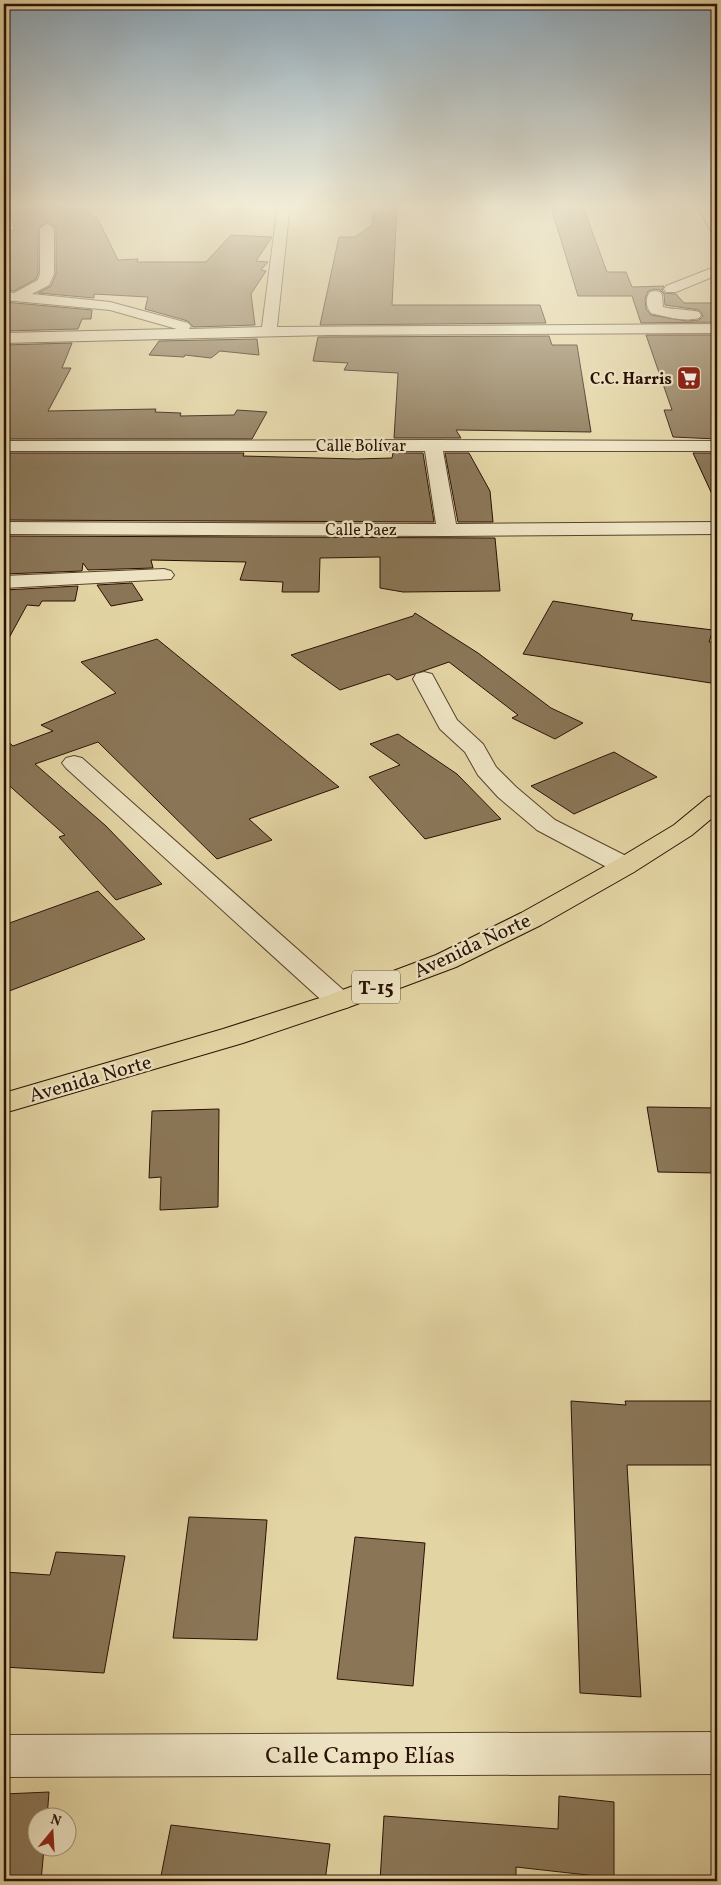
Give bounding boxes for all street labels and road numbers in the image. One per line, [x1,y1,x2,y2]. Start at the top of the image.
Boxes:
street label: Calle Bolívar [316,436,406,458]
street label: Calle Paez [325,520,397,542]
street label: Avenida Norte [410,907,536,986]
road number: T-15 [352,970,400,1004]
street label: Avenida Norte [26,1049,155,1111]
street label: Calle Campo Elías [265,1740,455,1774]

